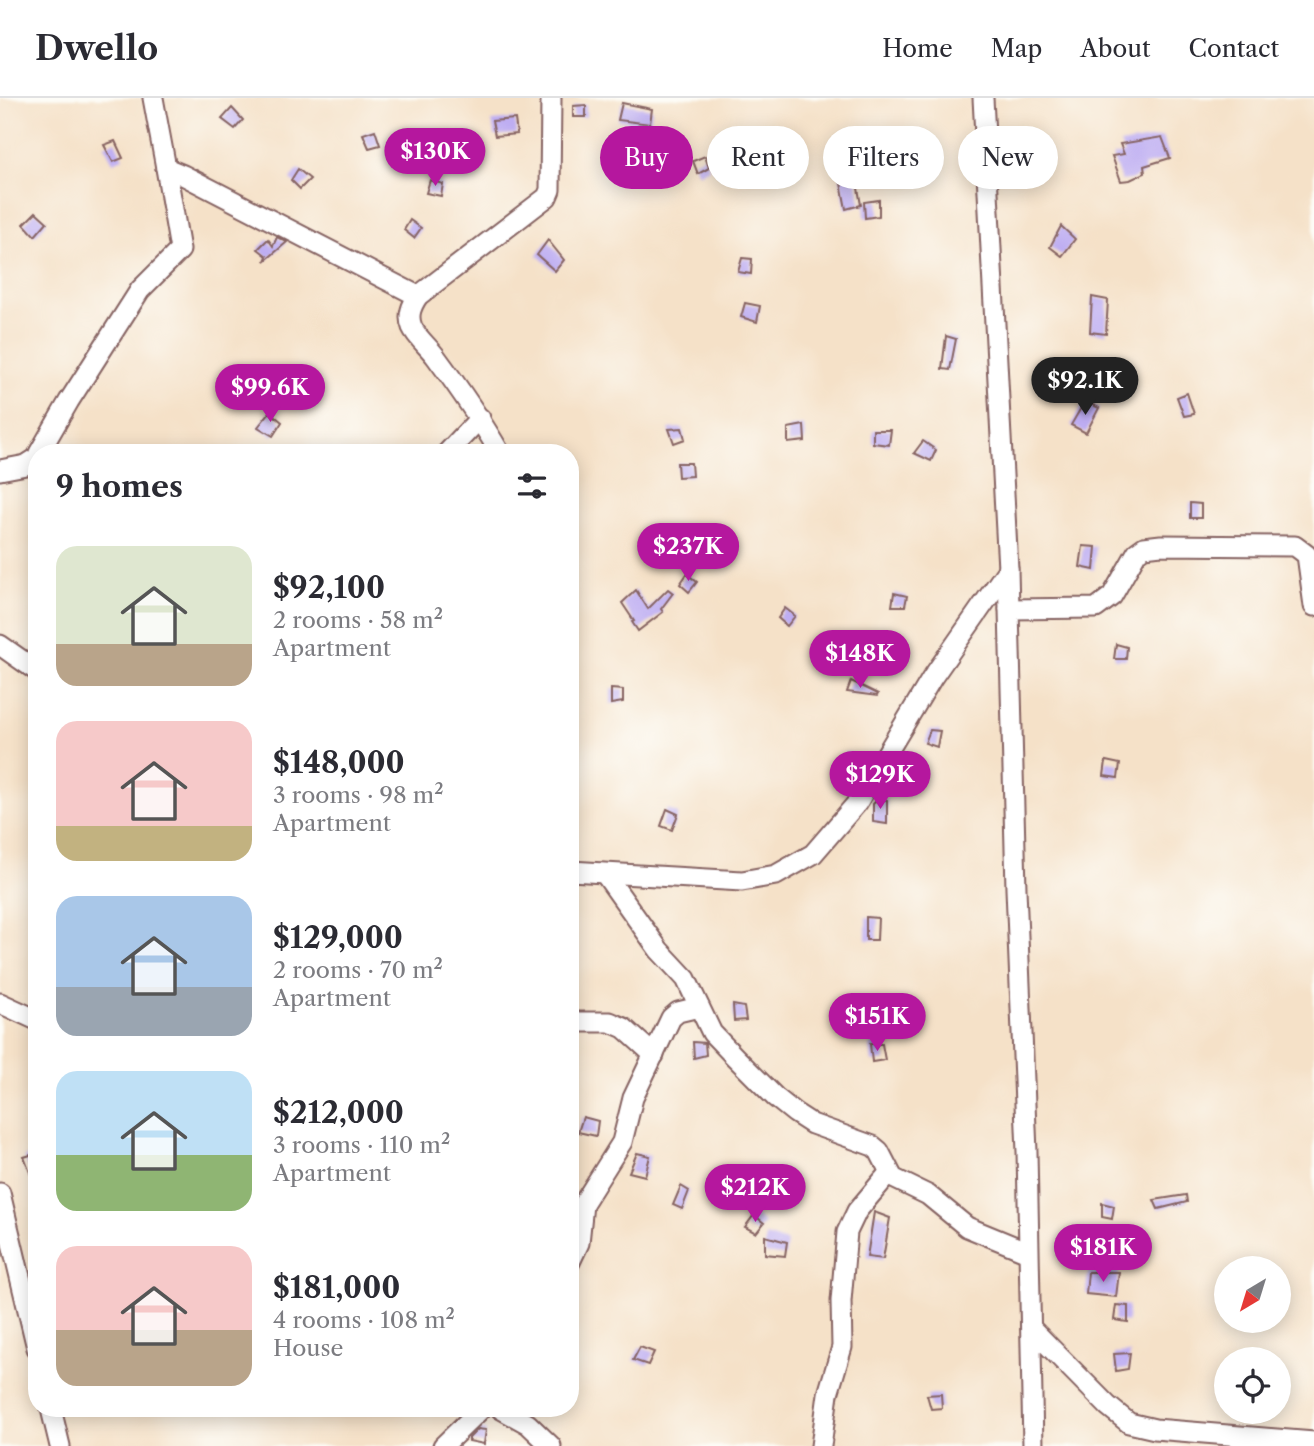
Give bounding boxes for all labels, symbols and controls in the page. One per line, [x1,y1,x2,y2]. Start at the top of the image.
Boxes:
text: Dwello [35,28,158,69]
text: Home [882,34,953,63]
text: Map [991,34,1042,63]
text: About [1080,34,1151,63]
text: Contact [1189,34,1279,63]
chip: Buy [600,126,693,189]
chip: Rent [707,126,809,189]
chip: Filters [823,126,944,189]
chip: New [958,126,1058,189]
pin: $130K [386,129,484,188]
text: $130K [400,137,470,165]
pin: $92.1K [1028,358,1142,417]
pin: $99.6K [213,364,327,424]
text: $92.1K [1047,366,1123,394]
text: $99.6K [231,373,309,401]
icon: filters [513,467,551,505]
text: 9 homes [56,468,183,505]
pin: $237K [639,524,737,583]
text: $237K [653,532,723,560]
text: $92,100 [273,569,385,606]
icon: home [112,574,196,658]
text: 2 rooms · 58 m² [273,606,443,634]
pin: $148K [811,630,909,690]
text: Apartment [273,634,391,662]
text: $148K [825,639,895,667]
text: $148,000 [273,744,405,781]
icon: home [112,749,196,833]
pin: $129K [831,752,929,811]
text: $129K [846,760,914,788]
text: 3 rooms · 98 m² [273,781,444,809]
text: Apartment [273,809,391,837]
text: $129,000 [273,919,403,956]
icon: home [112,924,196,1008]
text: 2 rooms · 70 m² [273,956,443,984]
text: Apartment [273,984,391,1012]
pin: $151K [828,993,926,1053]
text: $151K [845,1002,909,1030]
text: $212,000 [273,1094,404,1131]
icon: home [112,1099,196,1183]
text: 3 rooms · 110 m² [273,1131,450,1159]
text: Apartment [273,1159,391,1187]
pin: $212K [706,1164,804,1224]
text: $212K [721,1173,789,1201]
pin: $181K [1054,1224,1152,1284]
text: $181K [1070,1233,1136,1261]
north arrow [1214,1256,1292,1334]
map controls [1214,1256,1291,1424]
text: $181,000 [273,1269,400,1306]
icon: home [112,1274,196,1358]
text: 4 rooms · 108 m² [273,1306,455,1334]
text: House [273,1334,343,1362]
button: locate [1214,1347,1291,1424]

